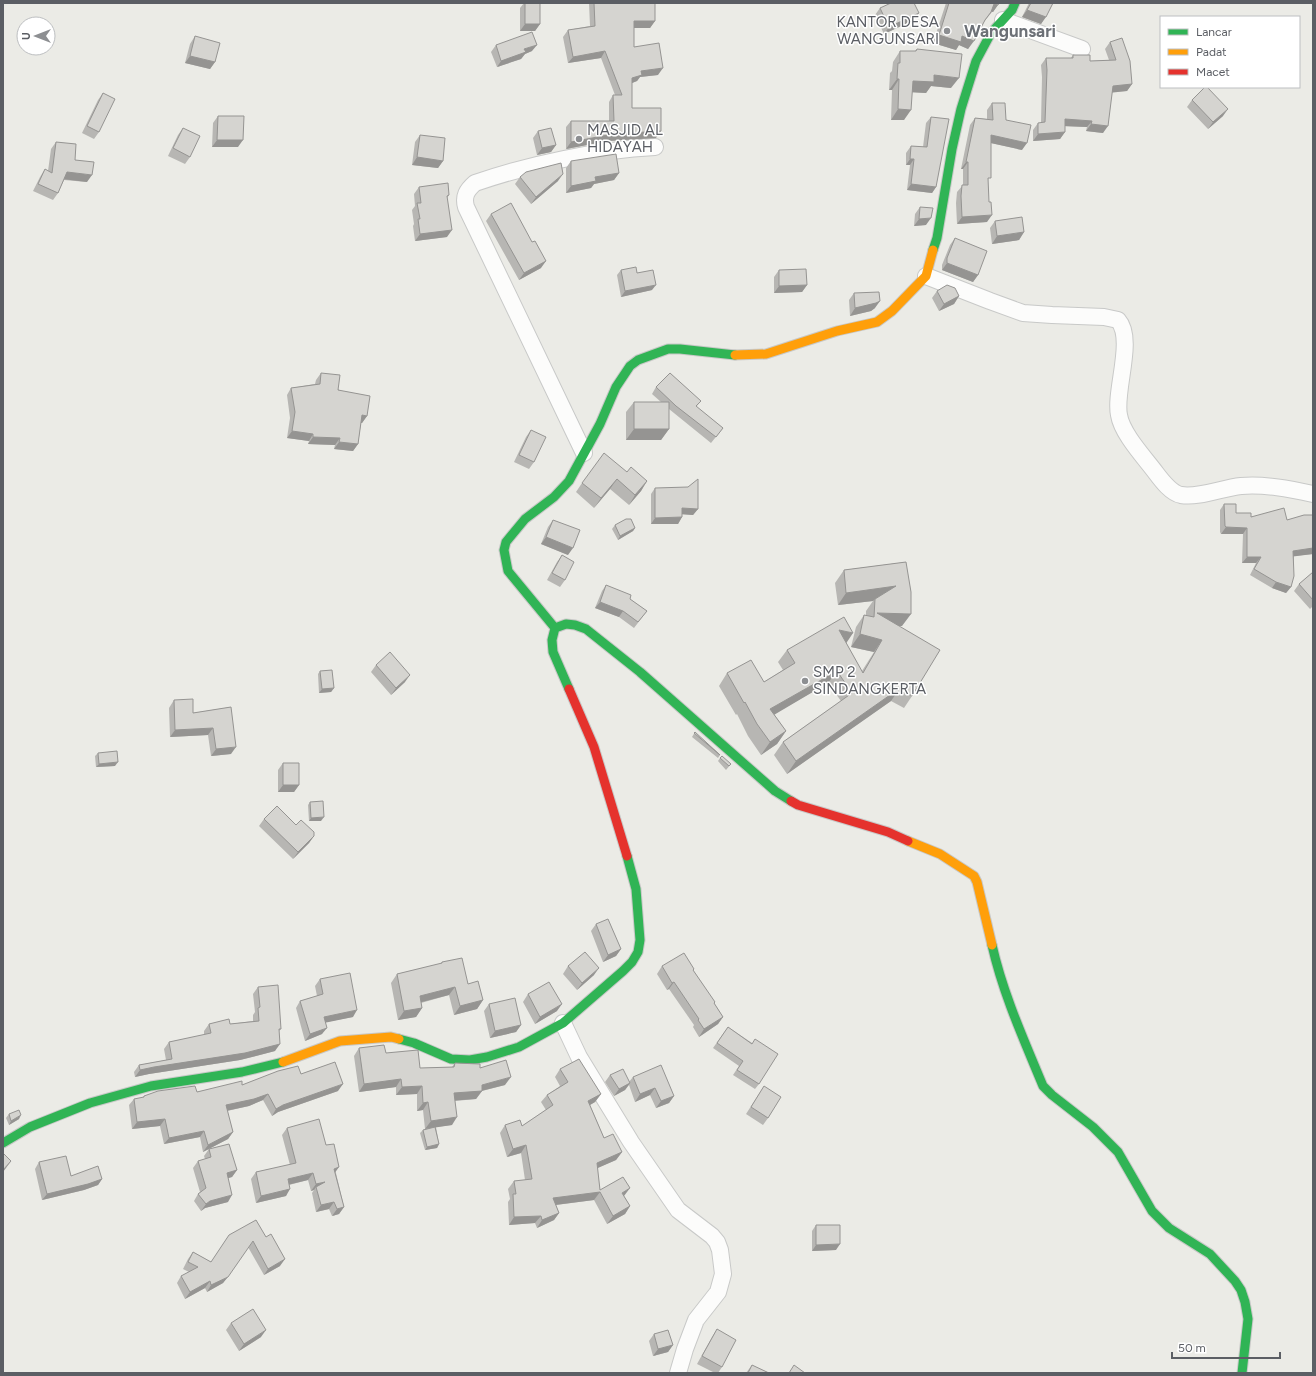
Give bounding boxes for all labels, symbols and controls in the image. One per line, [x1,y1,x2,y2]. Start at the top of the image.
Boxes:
place label: KANTOR DESA WANGUNSARI [837,13,939,48]
north arrow [16,16,56,56]
legend [1160,16,1300,88]
district label: Wangunsari [964,21,1056,41]
text: Lancar [1196,25,1232,39]
marker: KANTOR DESA WANGUNSARI [942,26,952,36]
text: U [20,32,33,40]
text: Padat [1196,45,1227,59]
text: Macet [1196,65,1230,79]
place label: MASJID AL HIDAYAH [587,121,663,156]
marker: MASJID AL HIDAYAH [574,134,584,144]
place label: SMP 2 SINDANGKERTA [813,663,926,698]
marker: SMP 2 SINDANGKERTA [800,676,810,686]
scale bar [1172,1334,1280,1360]
text: 50 m [1178,1341,1206,1355]

